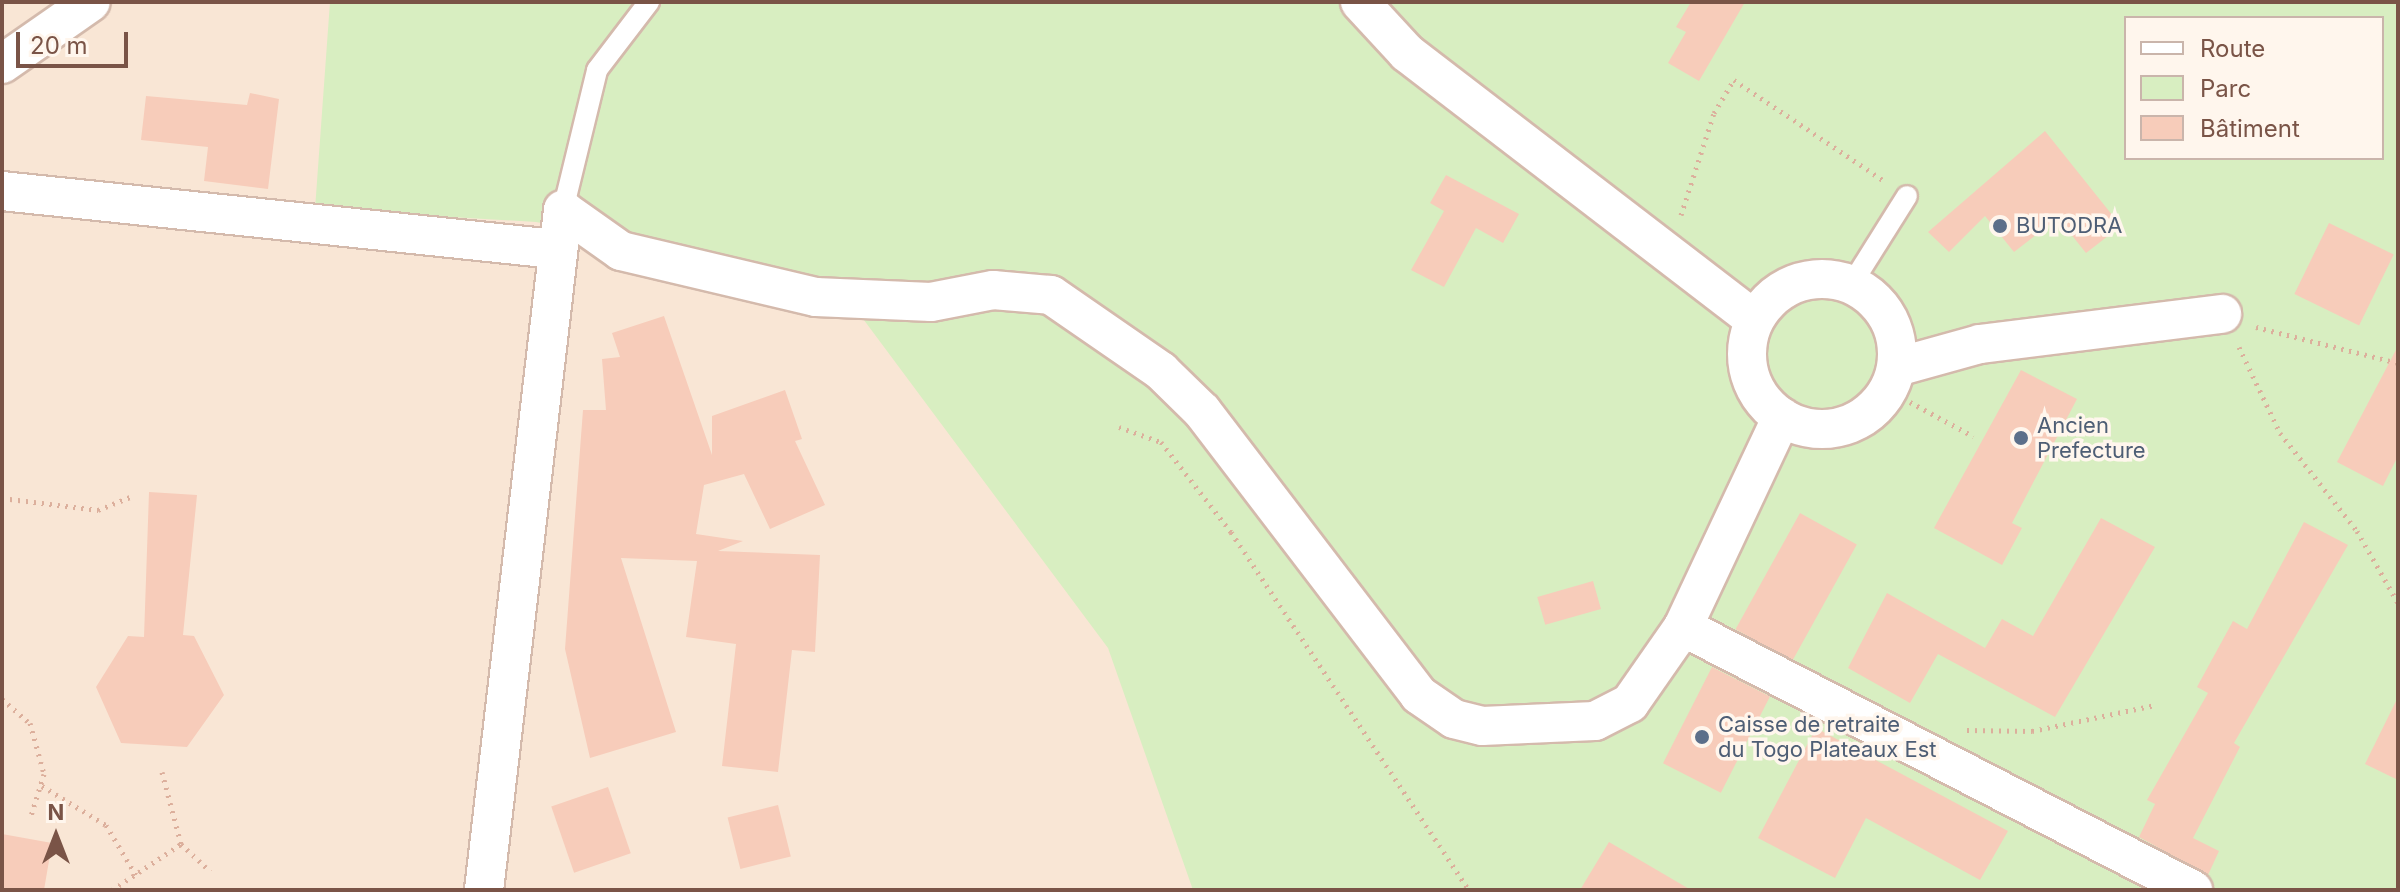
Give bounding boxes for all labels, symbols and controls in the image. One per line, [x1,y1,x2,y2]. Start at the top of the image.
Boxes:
scale bar [20,16,132,66]
legend [2124,16,2384,160]
text: 20 m [30,31,88,60]
text: Route [2200,34,2265,63]
text: Parc [2200,74,2251,103]
text: Bâtiment [2200,114,2300,143]
place label: BUTODRA [2016,213,2122,239]
marker: BUTODRA [1991,217,2009,235]
place label: Ancien Prefecture [2037,412,2146,464]
marker: Ancien Prefecture [2012,429,2030,447]
place label: Caisse de retraite du Togo Plateaux Est [1718,711,1937,762]
marker: Caisse de retraite du Togo Plateaux Est [1693,728,1711,746]
north arrow [16,796,96,876]
text: N [48,799,64,825]

